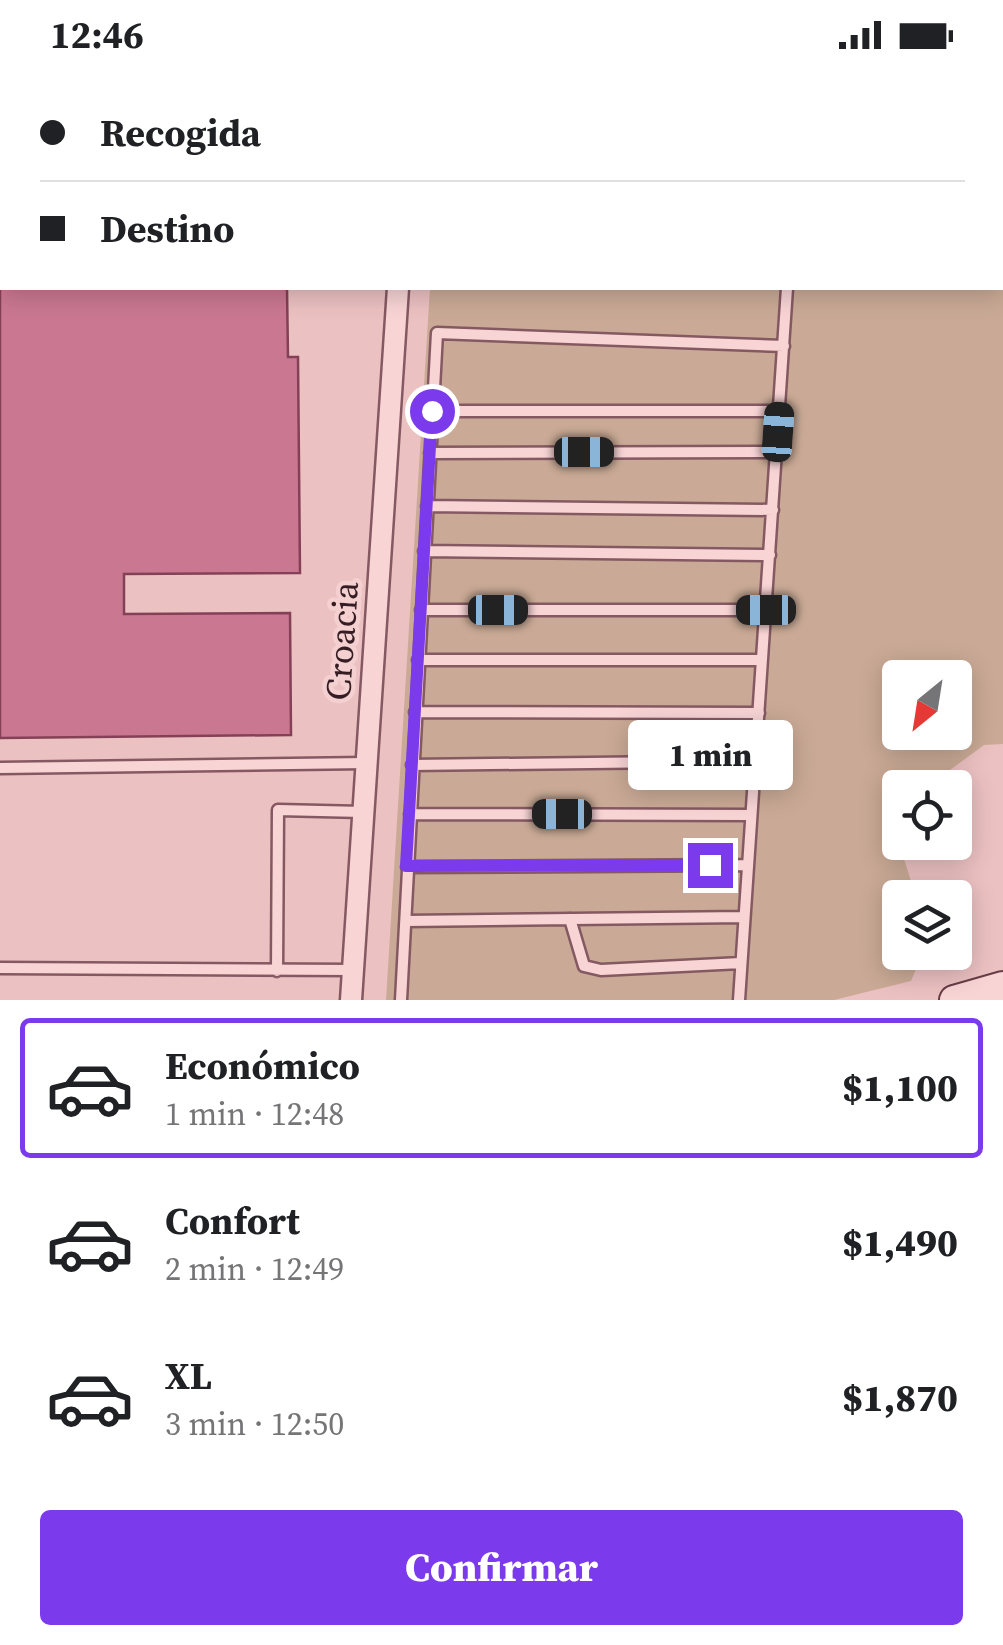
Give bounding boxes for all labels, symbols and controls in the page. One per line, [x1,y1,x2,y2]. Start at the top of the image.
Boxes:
text: 12:46 [50,9,144,61]
text: Recogida [100,107,261,159]
text: Destino [100,203,234,255]
route start [410,389,455,434]
car [761,401,795,463]
car [554,437,614,467]
street label: Croacia [314,580,370,702]
car [468,595,528,625]
car [736,595,796,625]
north arrow [882,660,972,750]
map controls [882,660,972,970]
callout: 1 min [628,720,792,790]
text: 1 min [669,733,752,777]
button: locate [882,770,972,860]
car [532,799,592,829]
route end [688,843,733,888]
button: layers [882,880,972,970]
text: Económico [165,1040,360,1092]
icon: car [45,1043,135,1133]
text: $1,100 [842,1062,958,1114]
text: 1 min · 12:48 [165,1092,344,1136]
text: Confort [165,1195,300,1247]
icon: car [45,1198,135,1288]
text: $1,490 [842,1217,958,1269]
text: 2 min · 12:49 [165,1247,344,1291]
text: XL [165,1350,212,1402]
icon: car [45,1353,135,1443]
text: $1,870 [842,1372,958,1424]
text: 3 min · 12:50 [165,1402,344,1446]
button: Confirmar [40,1510,963,1625]

